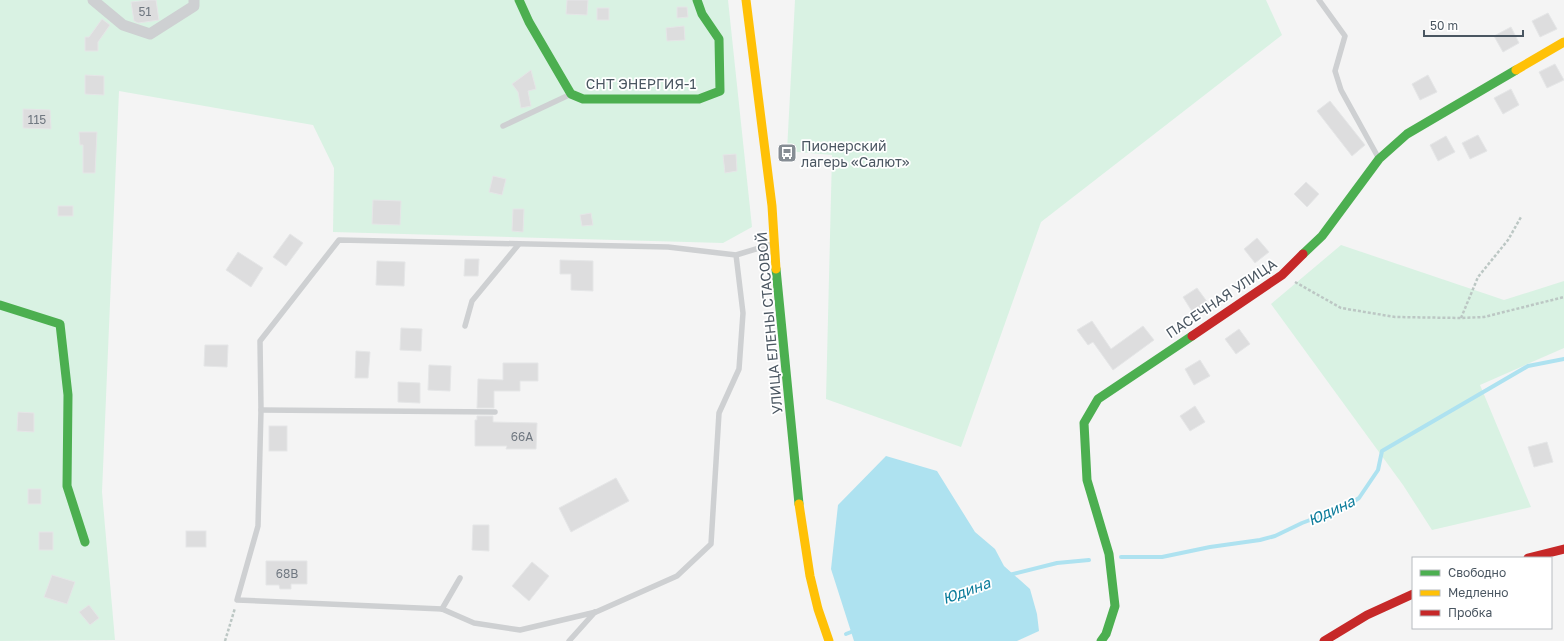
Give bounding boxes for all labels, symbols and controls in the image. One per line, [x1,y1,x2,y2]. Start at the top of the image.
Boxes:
house number: 51 [139,4,152,19]
scale bar [1424,12,1523,38]
text: 50 m [1430,18,1458,33]
street label: СНТ ЭНЕРГИЯ-1 [586,75,696,92]
house number: 115 [28,112,46,127]
place label: Пионерский лагерь «Салют» [801,137,910,170]
bus stop icon: Пионерский лагерь «Салют» [776,142,798,164]
street label: УЛИЦА ЕЛЕНЫ СТАСОВОЙ [753,231,785,415]
street label: ПАСЕЧНАЯ УЛИЦА [1162,254,1280,341]
house number: 66А [511,429,533,444]
water label: Юдина [1305,491,1358,529]
legend [1412,557,1552,629]
text: Свободно [1448,565,1506,580]
house number: 68В [276,566,298,581]
water label: Юдина [940,573,993,607]
text: Медленно [1448,585,1508,600]
text: Пробка [1448,605,1492,620]

